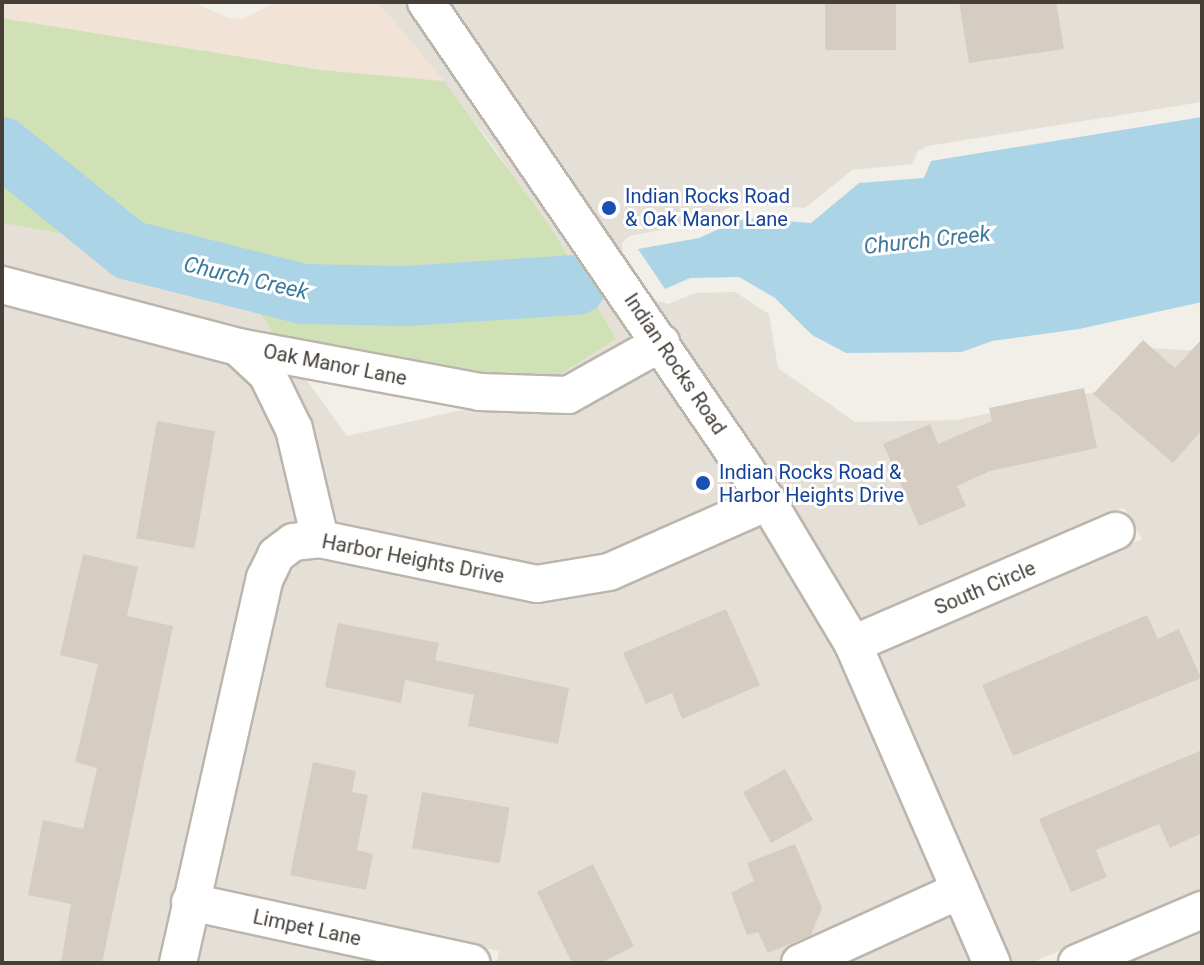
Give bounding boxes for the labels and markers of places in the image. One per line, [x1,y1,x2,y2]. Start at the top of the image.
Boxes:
place label: Indian Rocks Road & Oak Manor Lane [625,184,790,231]
marker: Indian Rocks Road & Oak Manor Lane [600,199,618,217]
place label: Indian Rocks Road & Harbor Heights Drive [719,460,904,507]
marker: Indian Rocks Road & Harbor Heights Drive [694,474,712,492]

